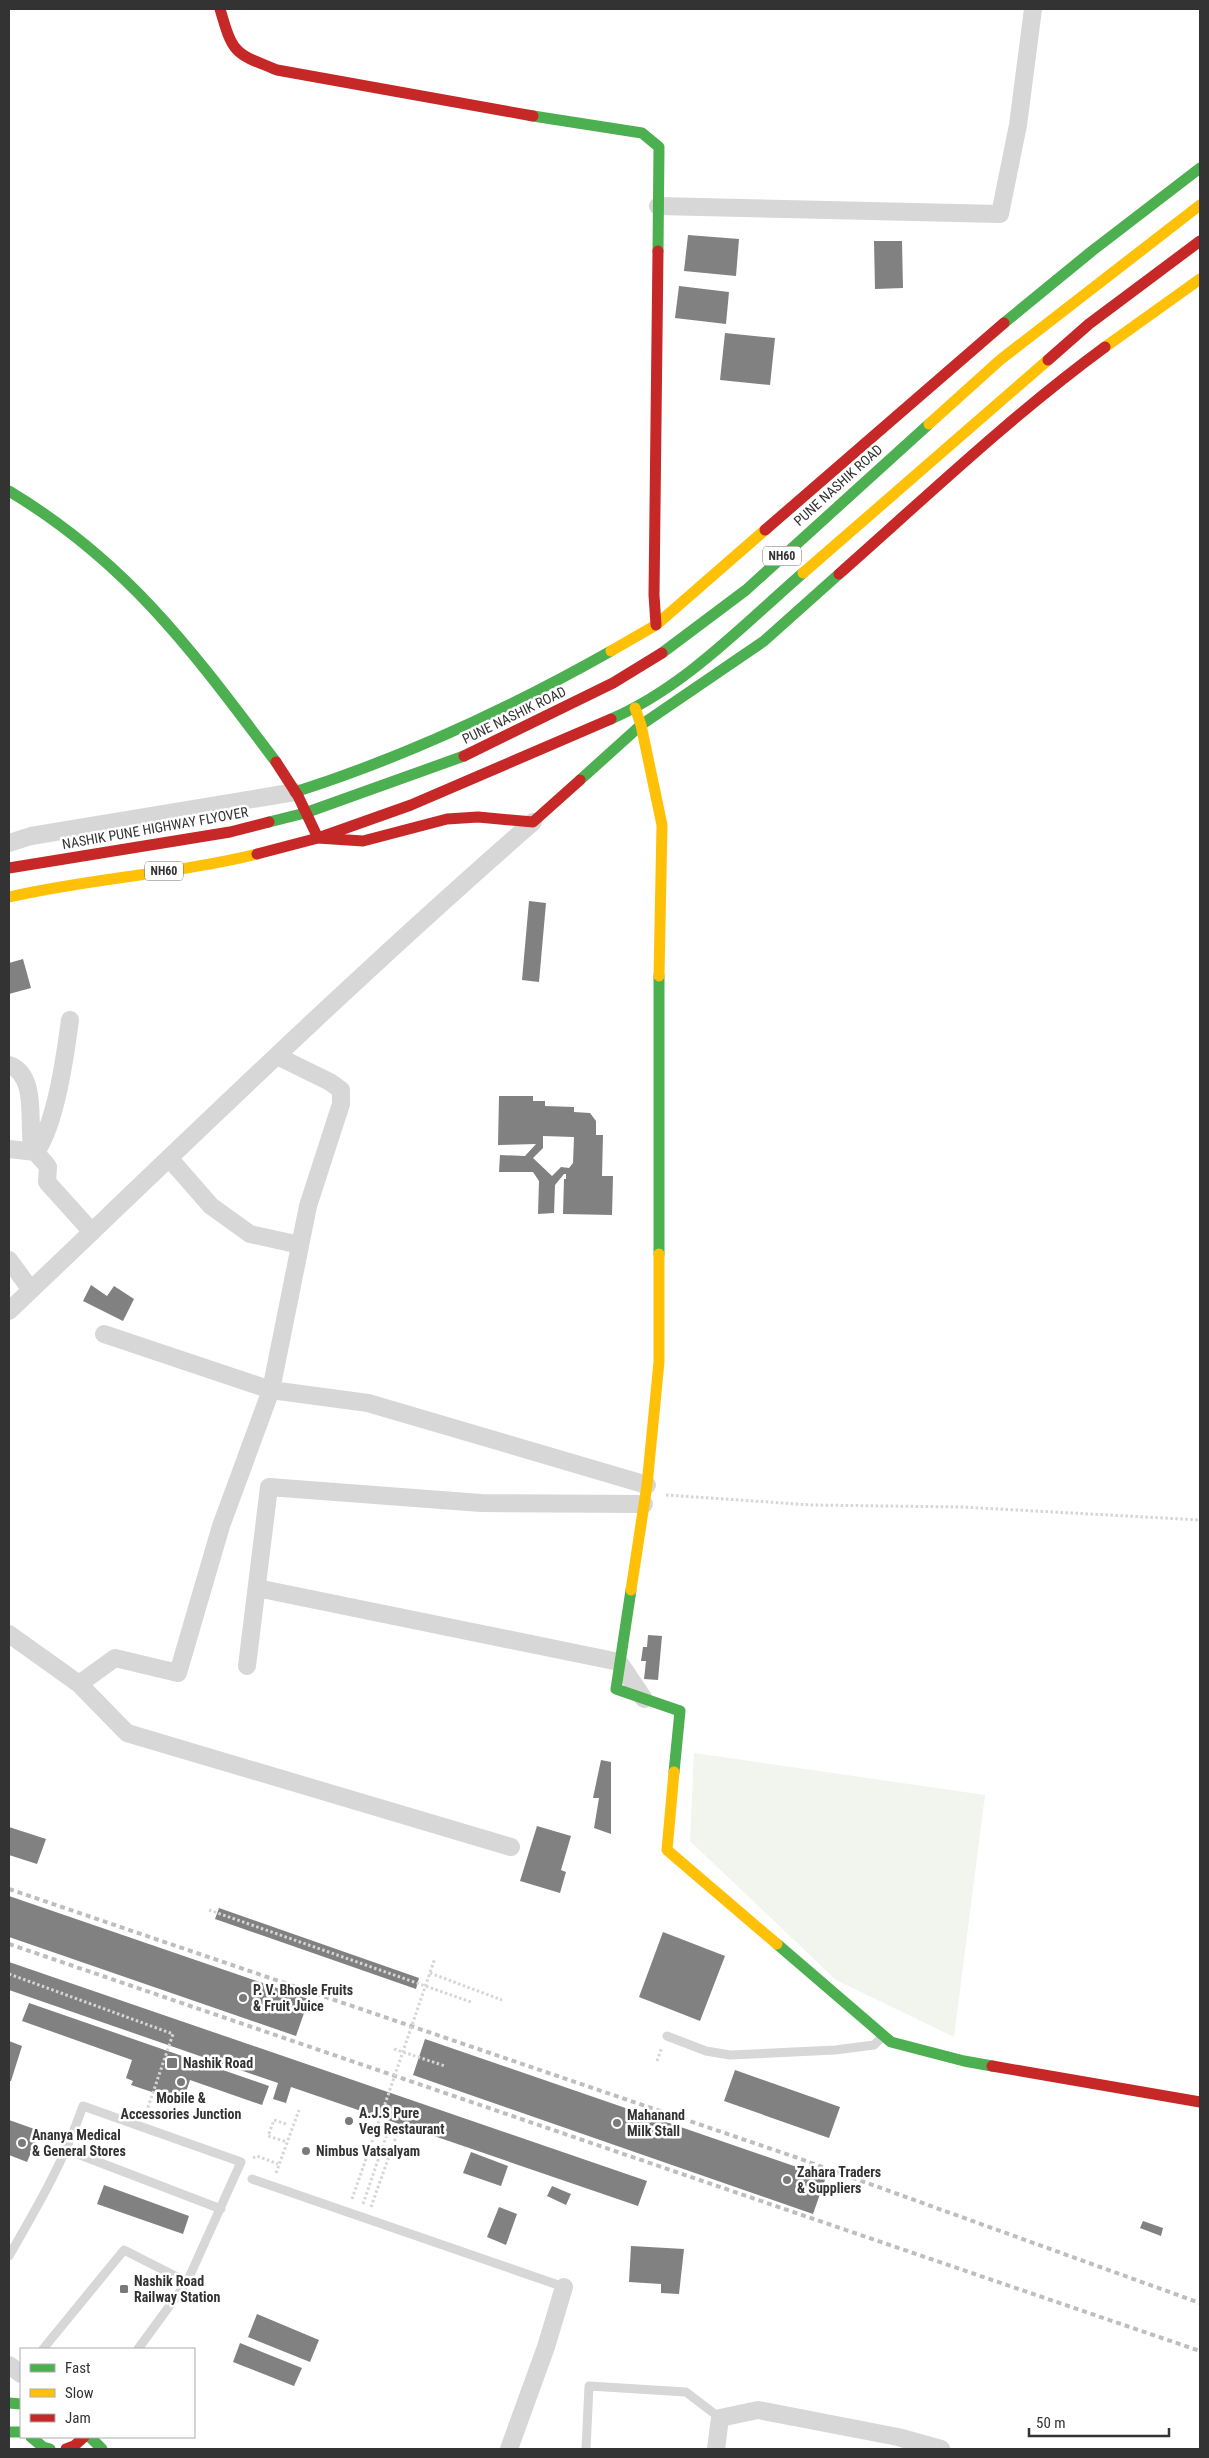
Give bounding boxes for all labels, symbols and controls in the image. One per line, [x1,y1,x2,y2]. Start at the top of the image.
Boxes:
street label: PUNE NASHIK ROAD [791,441,885,529]
road number: NH60 [763,546,801,566]
street label: PUNE NASHIK ROAD [460,683,568,747]
street label: NASHIK PUNE HIGHWAY FLYOVER [61,804,250,852]
road number: NH60 [145,861,183,880]
place label: P. V. Bhosle Fruits & Fruit Juice [253,1982,353,2014]
marker: P. V. Bhosle Fruits & Fruit Juice [237,1992,249,2004]
place label: Nashik Road [183,2055,253,2071]
marker: Nashik Road [165,2056,179,2070]
marker: Mobile & Accessories Junction [175,2076,187,2088]
place label: Mobile & Accessories Junction [121,2090,242,2122]
place label: A.J.S Pure Veg Restaurant [359,2105,445,2137]
place label: Mahanand Milk Stall [627,2107,685,2139]
marker: A.J.S Pure Veg Restaurant [343,2115,355,2127]
marker: Mahanand Milk Stall [611,2117,623,2129]
place label: Ananya Medical & General Stores [32,2127,126,2159]
marker: Ananya Medical & General Stores [16,2137,28,2149]
place label: Nimbus Vatsalyam [316,2143,420,2159]
marker: Nimbus Vatsalyam [300,2145,312,2157]
place label: Zahara Traders & Suppliers [797,2164,881,2196]
marker: Zahara Traders & Suppliers [781,2174,793,2186]
place label: Nashik Road Railway Station [134,2273,220,2305]
marker: Nashik Road Railway Station [118,2283,130,2295]
legend [20,2348,195,2438]
text: Fast [65,2359,90,2377]
text: Slow [65,2384,94,2402]
scale bar [1029,2406,1169,2438]
text: Jam [65,2409,91,2427]
text: 50 m [1036,2414,1066,2432]

